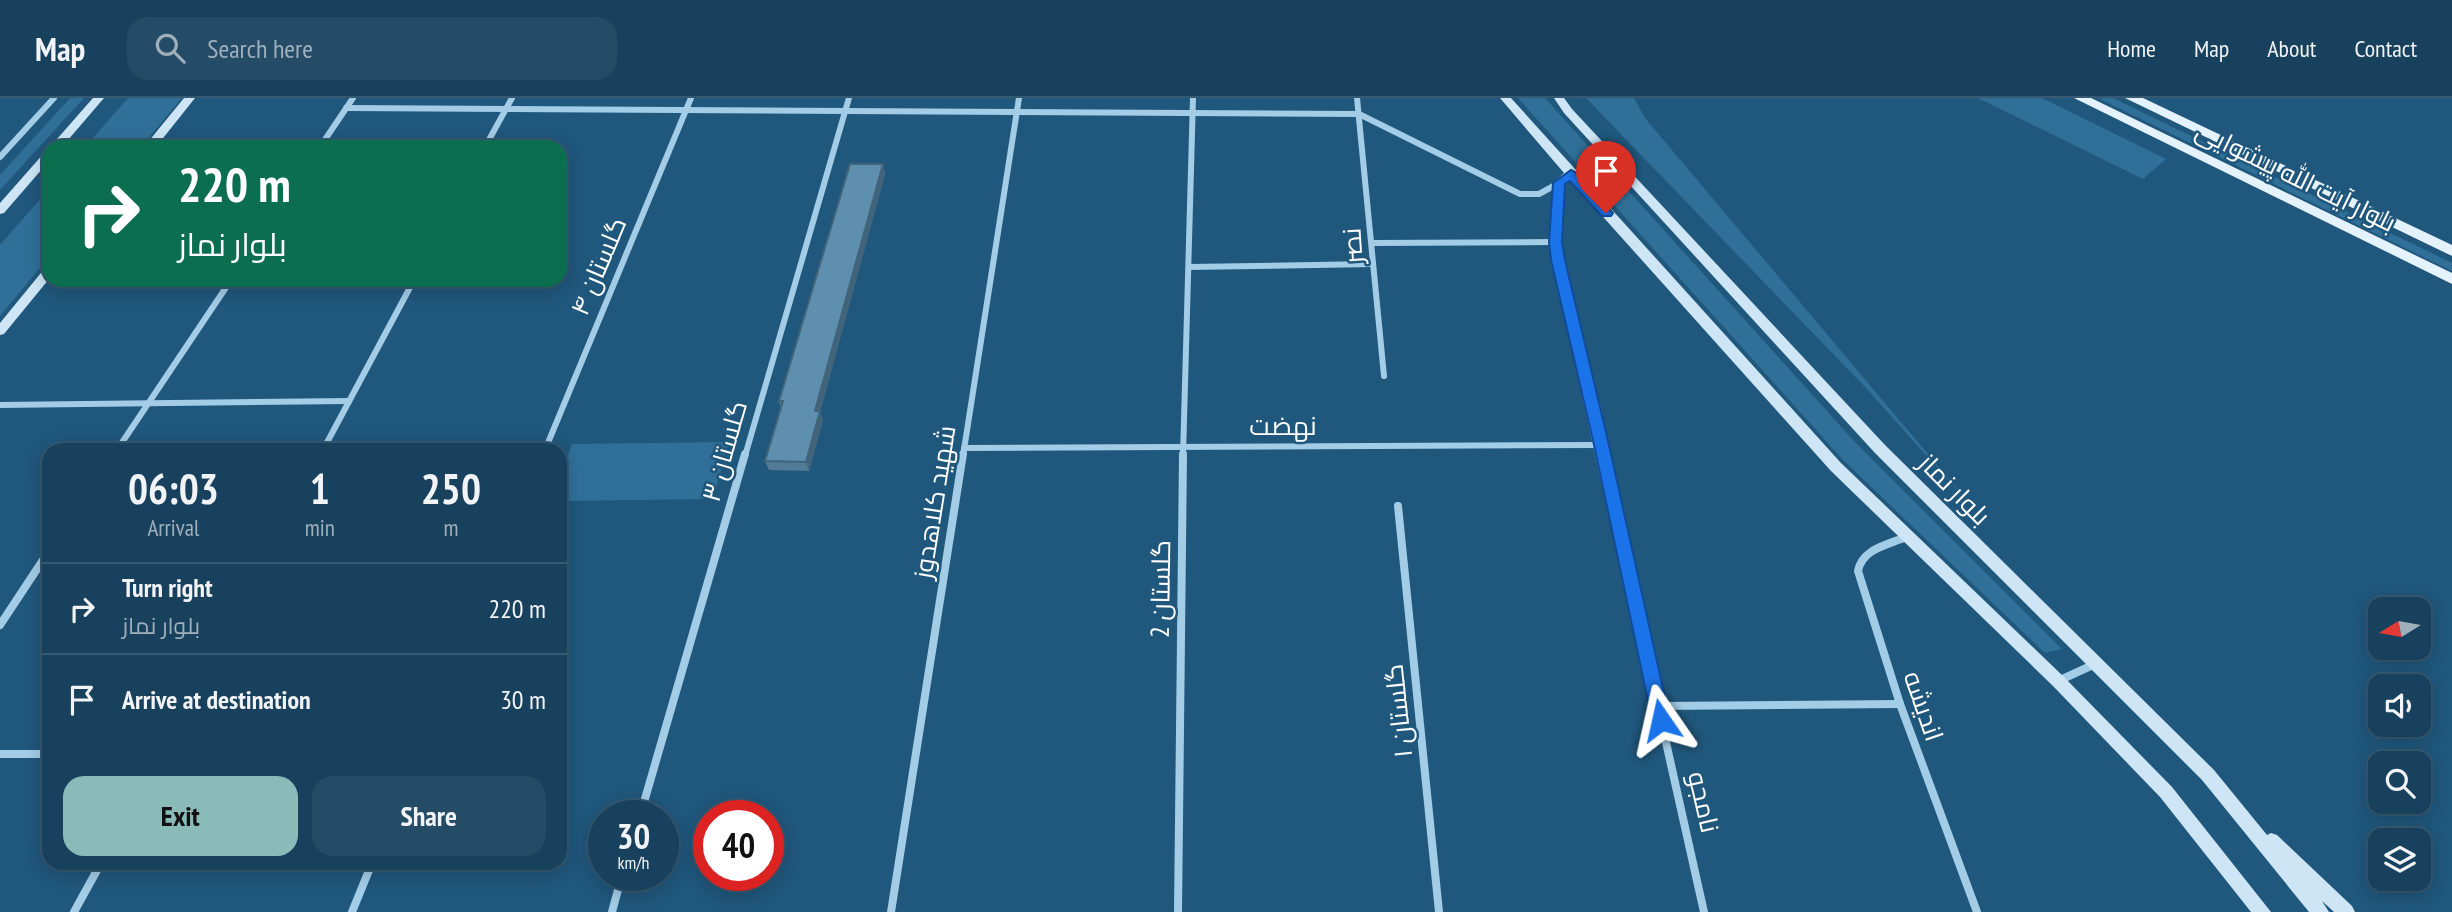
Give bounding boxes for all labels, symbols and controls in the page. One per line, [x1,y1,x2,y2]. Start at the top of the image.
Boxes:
search box [127,17,617,80]
text: Map [35,27,85,70]
icon: search [151,29,189,67]
text: Search here [207,32,313,65]
text: Home [2107,33,2156,64]
text: Map [2194,33,2229,64]
text: About [2267,33,2316,64]
text: Contact [2354,33,2417,64]
street label: بلوار آیت الله پیشوایی [2190,113,2402,240]
pin [1576,141,1636,213]
text: 220 m [178,152,291,216]
icon: arrive [1587,152,1625,190]
icon: right [63,168,154,259]
street label: گلستان ۴ [563,212,633,320]
text: بلوار نماز [178,223,287,265]
street label: نصر [1334,227,1370,267]
street label: گلستان ۳ [694,397,754,505]
street label: نهضت [1249,409,1317,442]
street label: شهید کلاهدوز [905,423,962,583]
street label: بلوار نماز [1911,445,1998,532]
text: 06:03 [128,461,219,516]
text: 1 [310,461,330,516]
text: 250 [421,461,481,516]
text: Arrival [147,513,199,542]
text: min [305,513,335,542]
text: m [443,513,458,542]
street label: گلستان 2 [1143,540,1177,638]
text: Turn right [122,571,213,604]
icon: right [63,590,101,628]
text: 220 m [488,592,546,625]
north arrow [2368,597,2431,660]
map controls [2368,597,2431,891]
text: بلوار نماز [122,611,200,640]
street label: گلستان ۱ [1377,662,1419,760]
street label: اندیشه [1897,667,1951,745]
button: sound [2368,674,2431,737]
icon: arrive [63,681,101,719]
text: Arrive at destination [122,683,311,716]
text: 30 m [500,683,546,716]
position arrow [1624,683,1698,757]
button: search [2368,751,2431,814]
street label: نامجو [1681,768,1727,836]
button: Exit [63,776,298,856]
button: Share [312,776,546,856]
speed limit sign: 40 [693,800,784,891]
text: 30 [617,813,650,859]
button: layers [2368,828,2431,891]
text: km/h [618,851,649,874]

